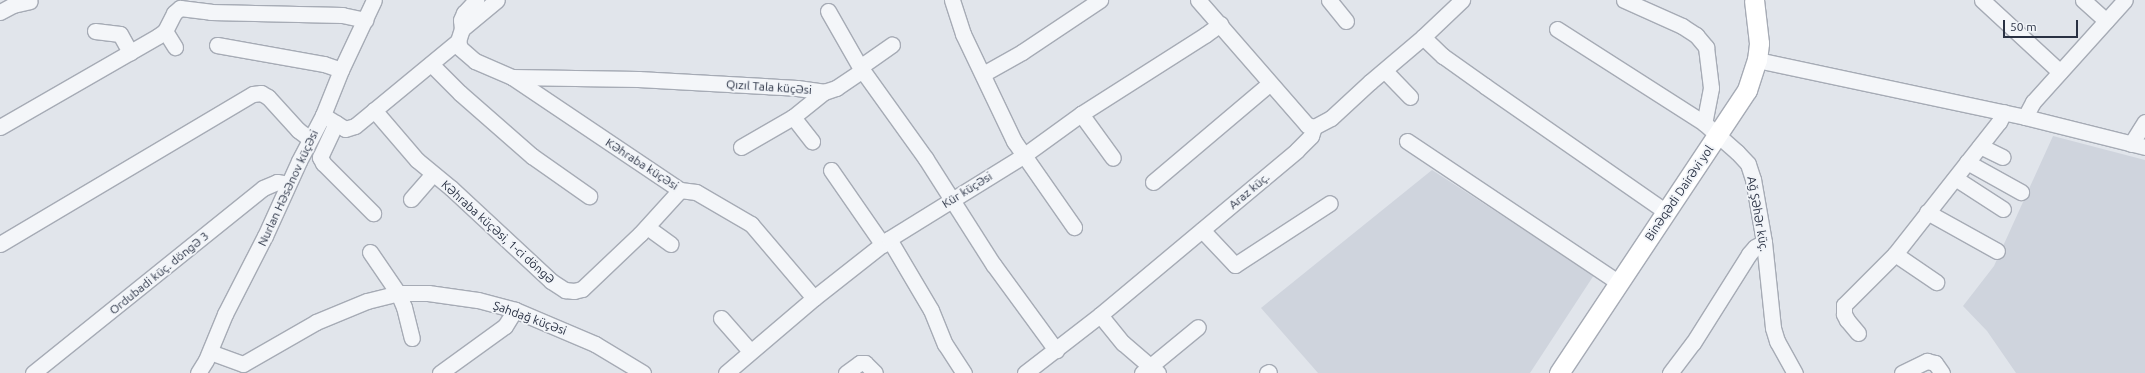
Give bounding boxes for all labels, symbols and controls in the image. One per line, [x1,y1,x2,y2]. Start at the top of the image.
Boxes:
scale bar [2005,12,2080,38]
text: 50 m [2010,20,2037,33]
street label: Qızıl Tala küçəsi [726,77,812,97]
street label: Nurlan Həsənov küçəsi [255,128,321,248]
street label: Kəhraba küçəsi [603,135,681,193]
street label: Binəqədi Dairəvi yol [1642,143,1716,243]
street label: Kür küçəsi [939,169,995,211]
street label: Araz küç. [1226,170,1272,212]
street label: Ağ Şəhər küç. [1744,175,1772,253]
street label: Kəhraba küçəsi, 1-ci döngə [438,177,558,287]
street label: Ordubadi küç. döngə 3 [106,229,212,317]
street label: Şahdağ küçəsi [491,298,569,338]

